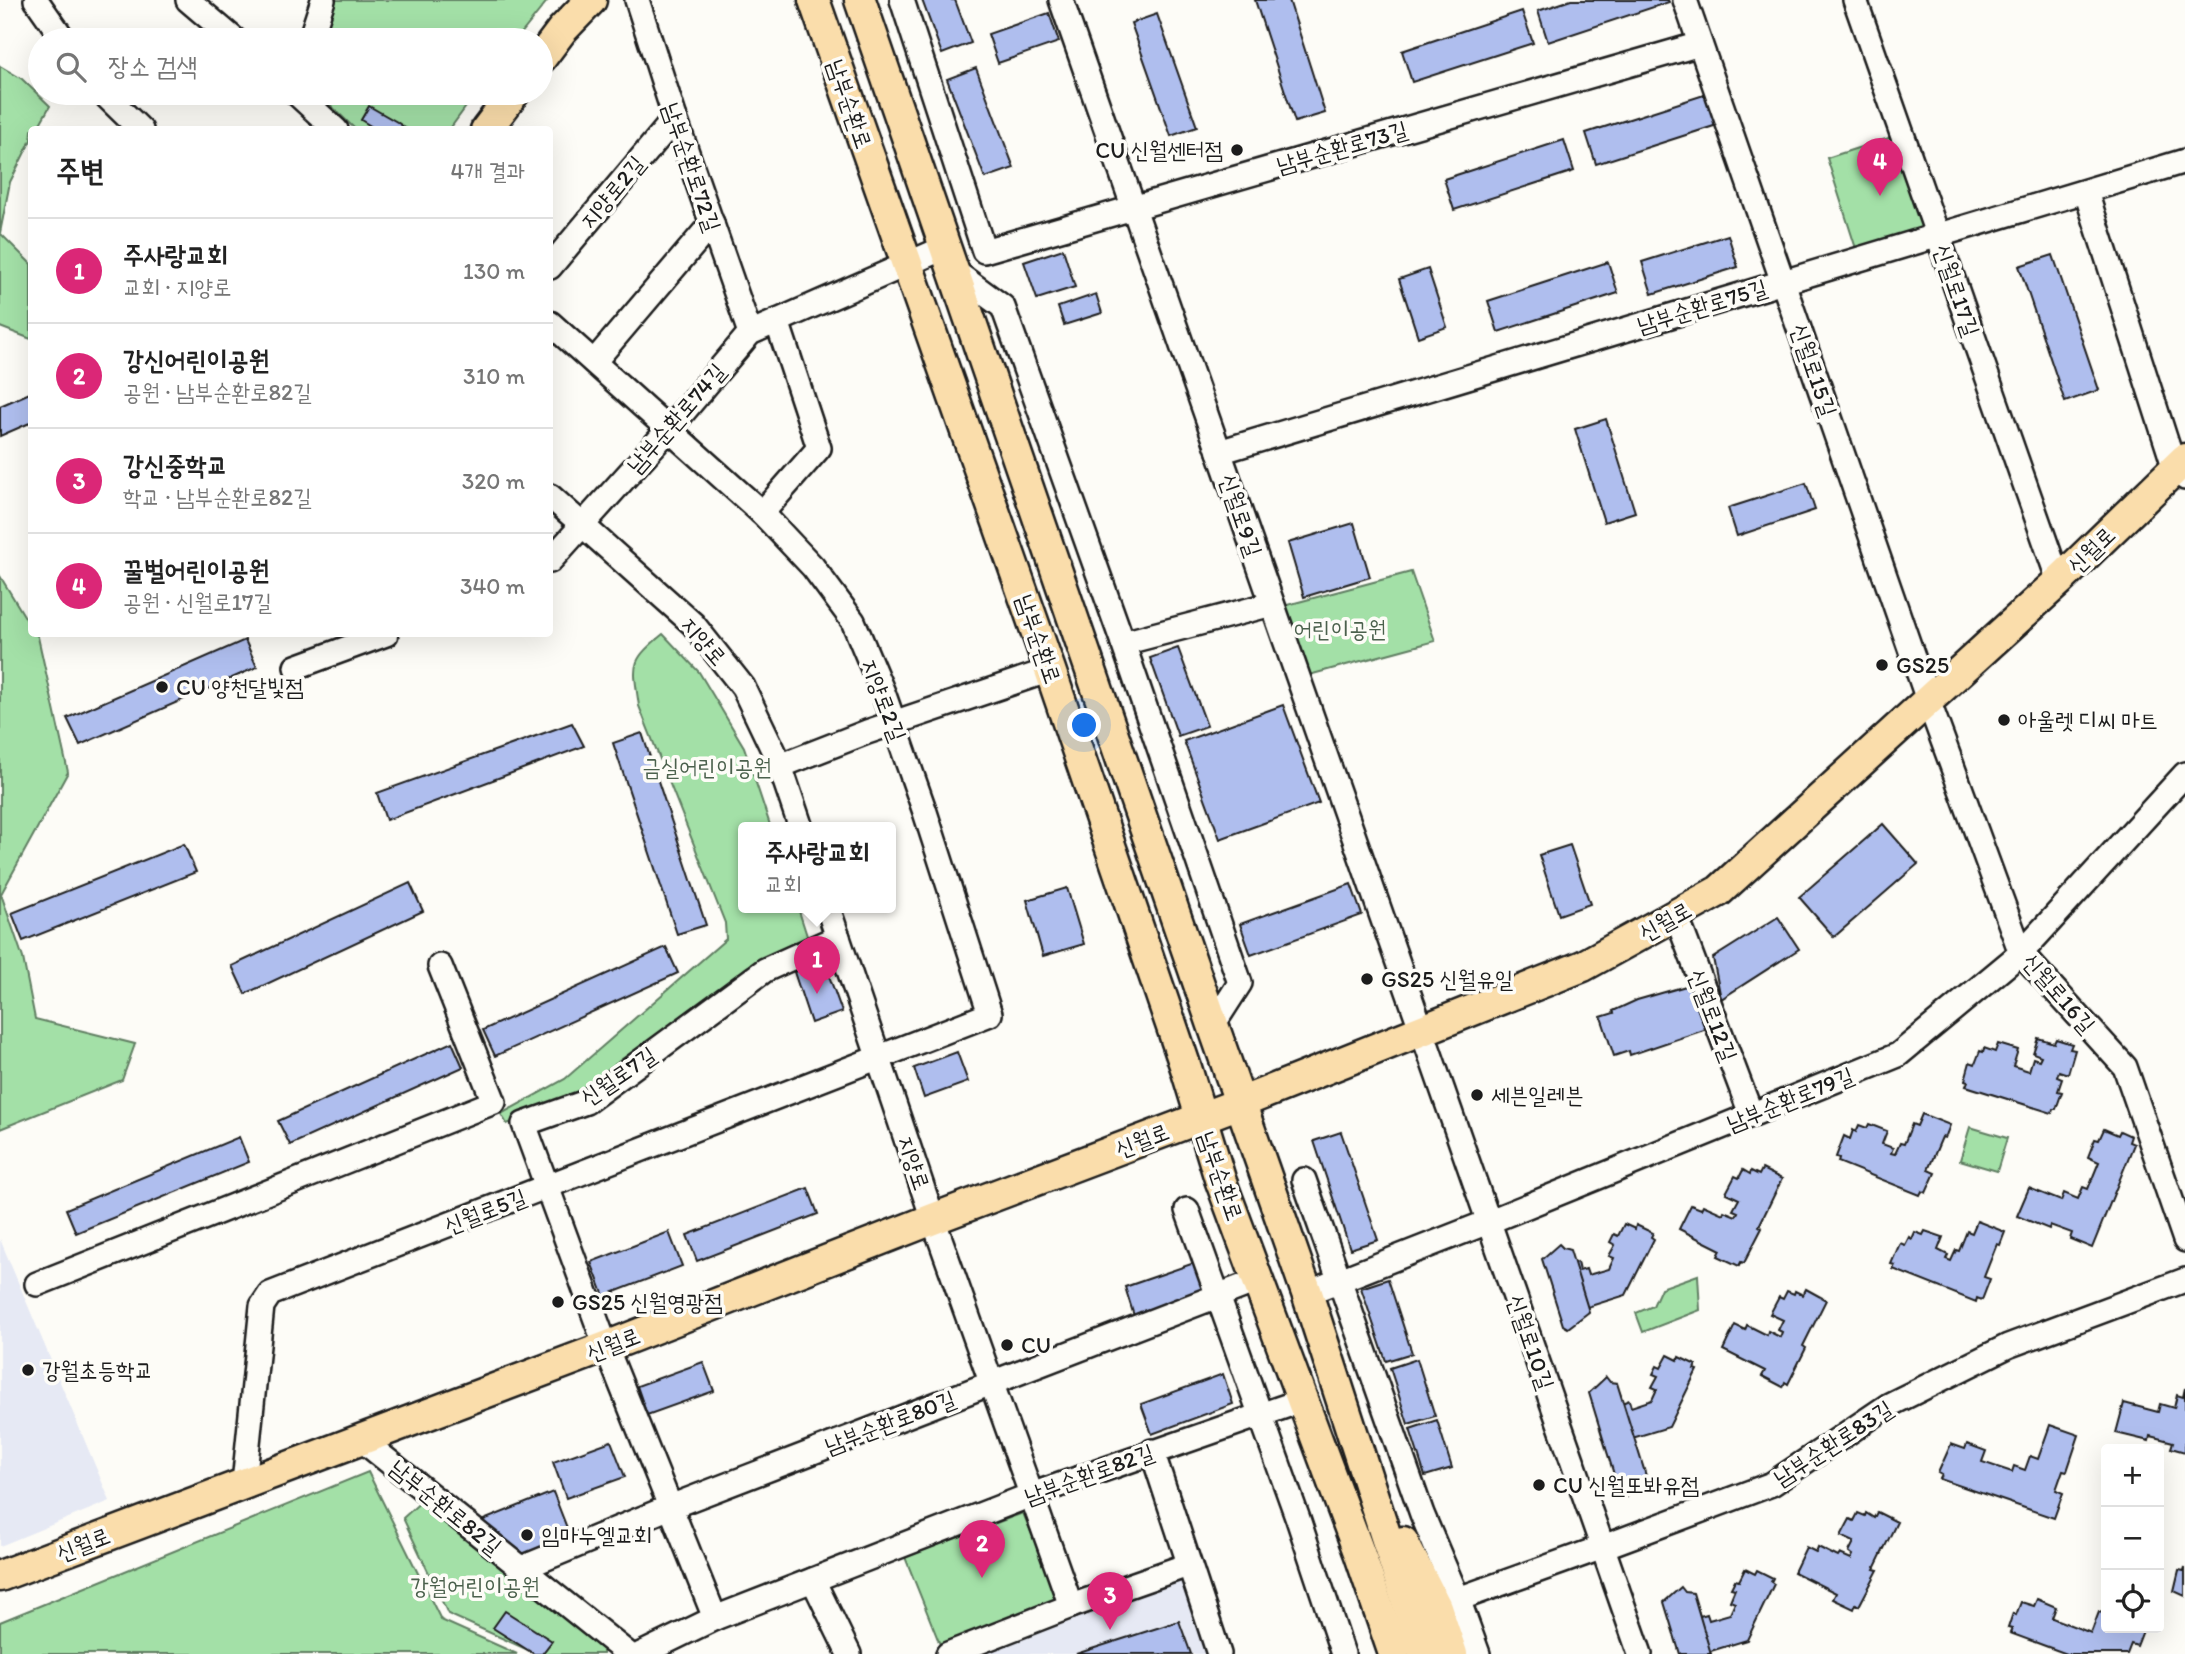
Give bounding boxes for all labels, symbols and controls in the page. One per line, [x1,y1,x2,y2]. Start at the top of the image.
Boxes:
search box [28,28,553,105]
icon: search [52,48,90,86]
text: 장소 검색 [108,50,198,82]
street label: 남부순환로 [822,56,878,152]
street label: 남부순환로72길 [657,99,727,235]
street label: 남부순환로73길 [1273,115,1411,179]
place label: CU 신월센터점 [1095,136,1223,164]
pin: 4 [1857,138,1903,196]
marker: CU 신월센터점 [1229,142,1245,158]
street label: 지양로2길 [574,150,650,234]
text: 주변 [56,152,104,189]
text: 4개 결과 [450,157,525,185]
text: 주사랑교회 [123,239,228,271]
street label: 신월로17길 [1928,240,1986,340]
text: 1 [74,257,84,285]
text: 130 m [463,257,525,285]
text: 교회 · 지양로 [123,273,231,301]
street label: 남부순환로75길 [1634,273,1770,339]
street label: 신월로15길 [1785,320,1843,420]
text: 강신어린이공원 [123,344,269,376]
street label: 남부순환로74길 [621,357,731,479]
text: 2 [73,362,85,390]
text: 310 m [463,362,525,390]
text: 공원 · 남부순환로82길 [123,378,312,406]
text: 강신중학교 [123,449,228,481]
text: 3 [73,467,85,495]
text: 320 m [462,467,525,495]
street label: 신월로9길 [1214,470,1268,560]
text: 학교 · 남부순환로82길 [123,483,312,511]
street label: 신월로 [2061,521,2121,579]
text: 꿀벌어린이공원 [123,554,269,586]
text: 4 [72,572,86,600]
text: 340 m [460,572,525,600]
text: 공원 · 신월로17길 [123,588,272,616]
street label: 남부순환로 [1011,591,1067,687]
street label: 지양로 [675,611,733,671]
park label: 어린이공원 [1294,615,1386,643]
place label: GS25 [1896,651,1949,679]
street label: 지양로2길 [855,655,913,745]
marker: GS25 [1874,657,1890,673]
place label: CU 양천달빛점 [176,673,304,701]
marker: CU 양천달빛점 [154,679,170,695]
place label: 아울렛 디씨 마트 [2018,706,2158,734]
your location [1067,708,1101,742]
marker: 아울렛 디씨 마트 [1996,712,2012,728]
park label: 금실어린이공원 [642,753,772,781]
popup [738,822,896,913]
text: 주사랑교회 [765,836,869,868]
text: 교회 [765,870,802,898]
street label: 신월로 [1634,895,1696,947]
pin: 1 [794,936,840,994]
street label: 신월로16길 [2017,947,2101,1039]
place label: GS25 신월유일 [1381,965,1513,993]
street label: 신월로12길 [1683,965,1743,1065]
marker: GS25 신월유일 [1359,971,1375,987]
street label: 신월로7길 [575,1041,661,1111]
street label: 남부순환로79길 [1722,1061,1858,1137]
place label: 세븐일레븐 [1491,1081,1584,1109]
marker: 세븐일레븐 [1469,1087,1485,1103]
street label: 신월로 [1111,1117,1173,1163]
street label: 남부순환로 [1193,1128,1249,1224]
street label: 지양로 [892,1132,936,1194]
street label: 신월로5길 [440,1183,530,1239]
place label: GS25 신월영광점 [572,1288,723,1316]
street label: 신월로10길 [1502,1291,1560,1393]
marker: GS25 신월영광점 [550,1294,566,1310]
street label: 신월로 [582,1321,644,1367]
place label: CU [1021,1331,1051,1359]
marker: CU [999,1337,1015,1353]
place label: 강월초등학교 [42,1356,153,1384]
marker: 강월초등학교 [20,1362,36,1378]
street label: 남부순환로80길 [821,1384,959,1460]
street label: 남부순환로83길 [1768,1394,1898,1492]
street label: 남부순환로82길 [1020,1438,1158,1510]
map controls [2101,1444,2164,1633]
button: + [2101,1444,2164,1507]
street label: 남부순환로82길 [384,1453,508,1561]
place label: CU 신월또봐유점 [1553,1471,1699,1499]
marker: CU 신월또봐유점 [1531,1477,1547,1493]
button: − [2101,1507,2164,1570]
pin: 2 [959,1520,1005,1578]
street label: 신월로 [52,1521,114,1567]
place label: 임마누엘교회 [541,1521,652,1549]
marker: 임마누엘교회 [519,1527,535,1543]
button: locate [2101,1570,2164,1633]
park label: 강월어린이공원 [410,1572,540,1600]
pin: 3 [1087,1572,1133,1630]

